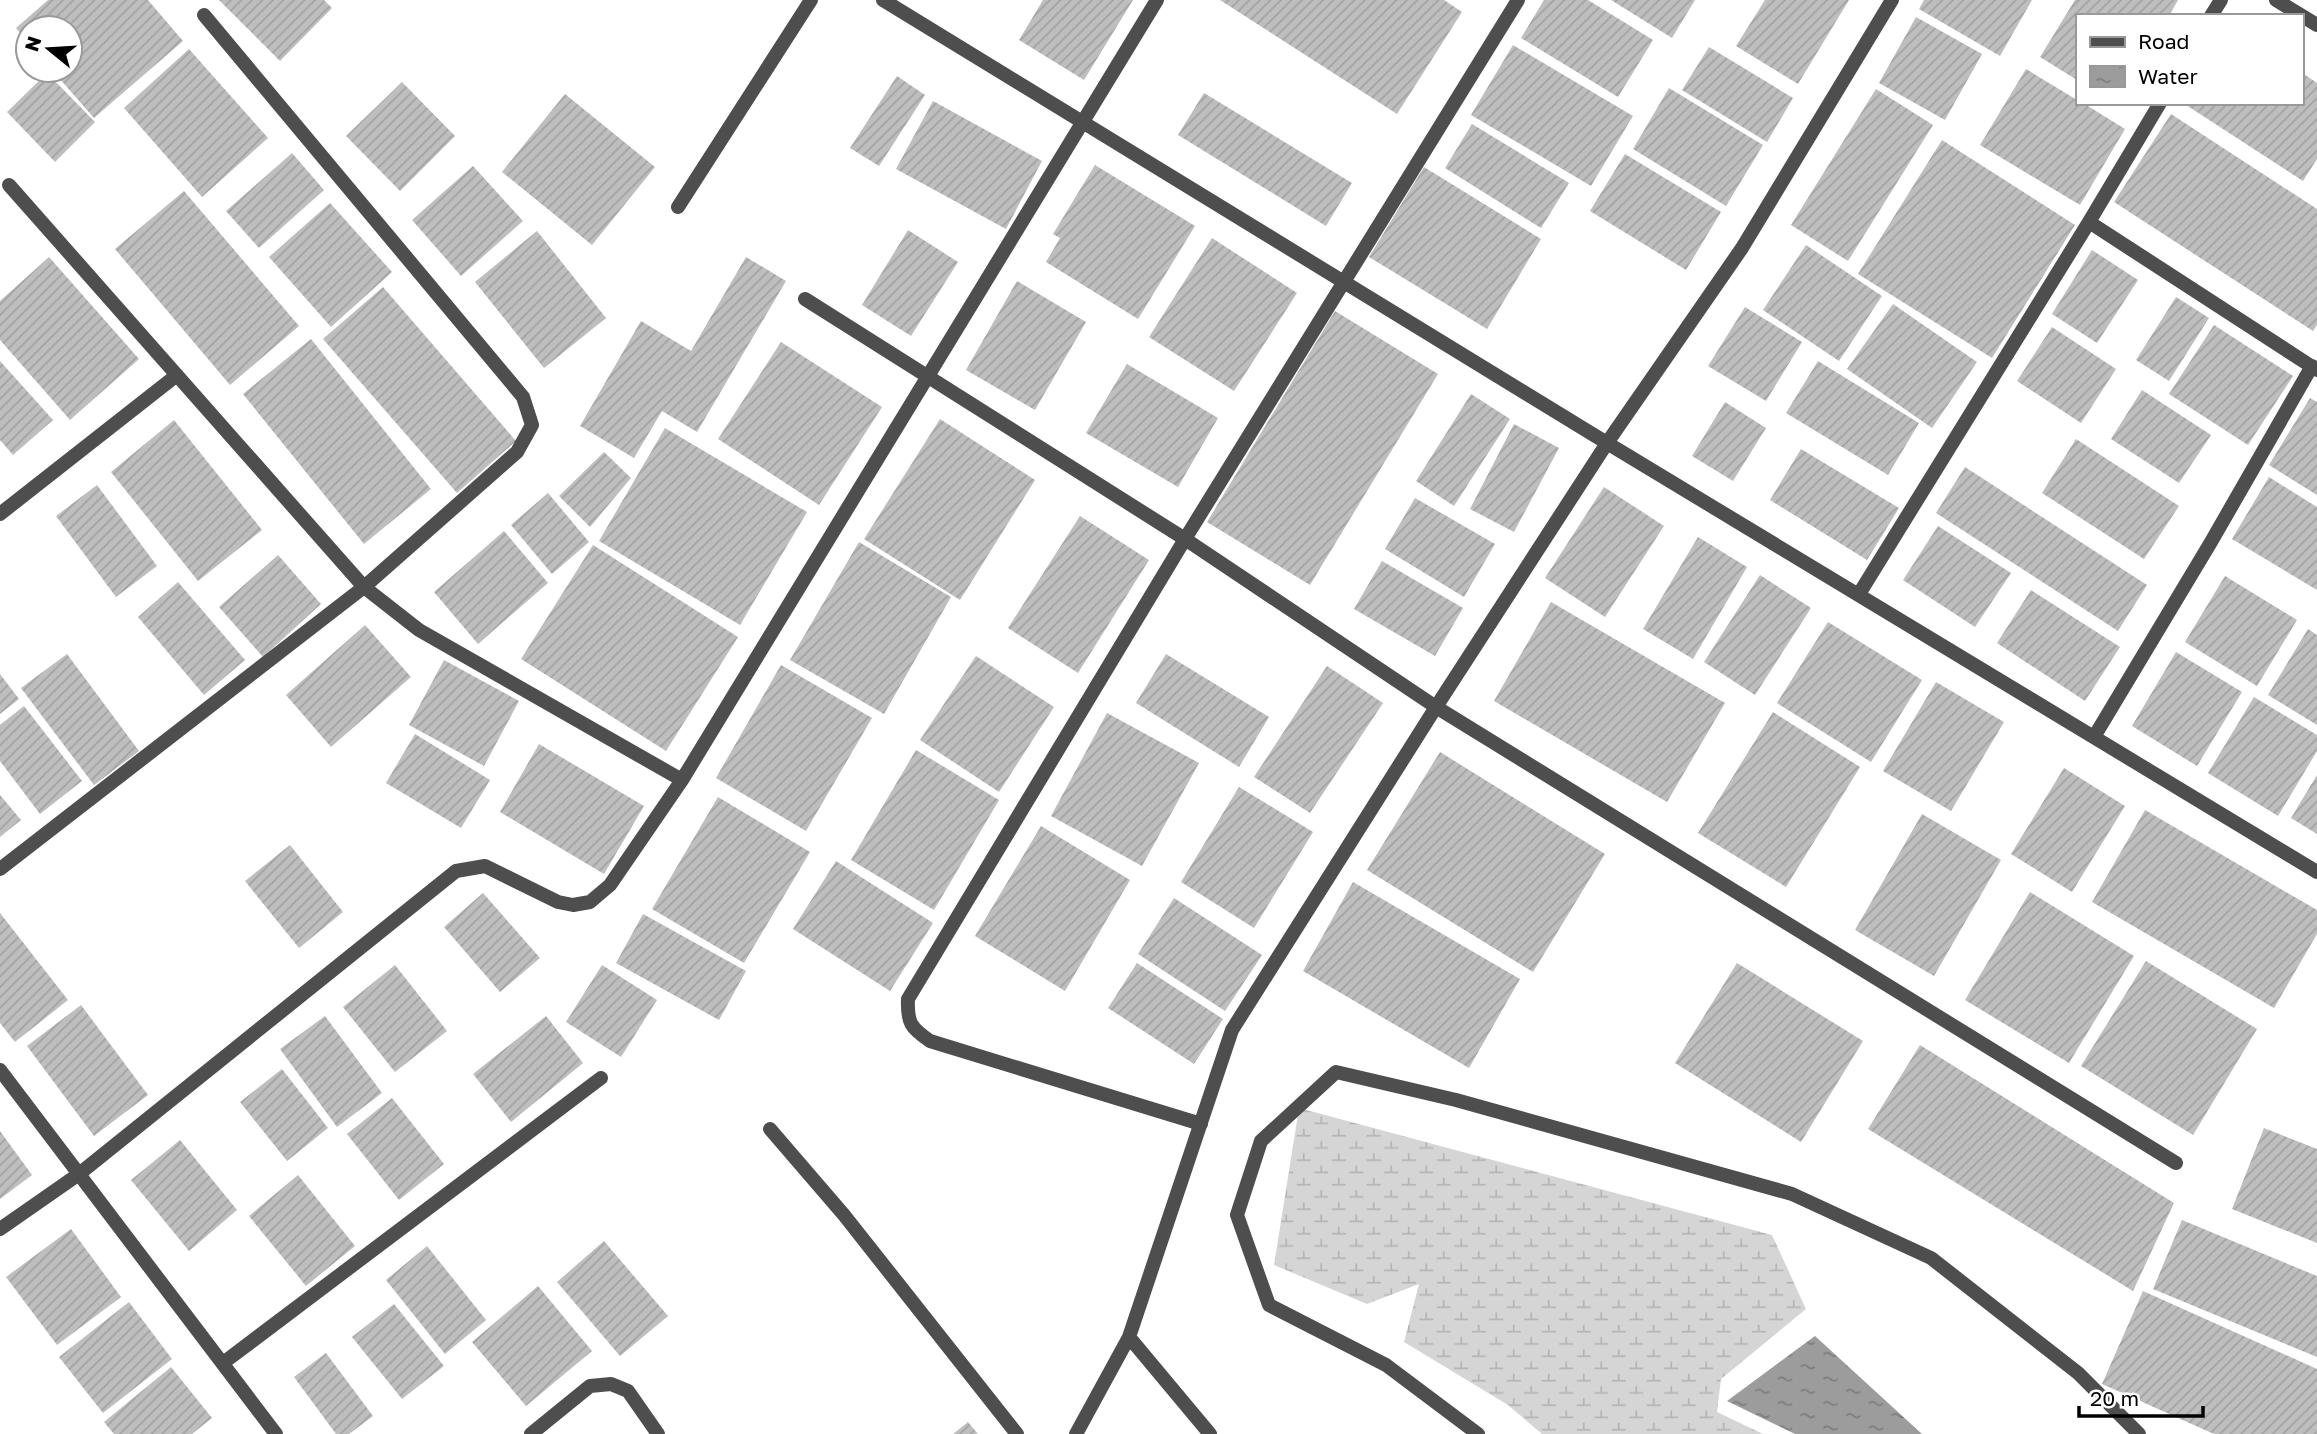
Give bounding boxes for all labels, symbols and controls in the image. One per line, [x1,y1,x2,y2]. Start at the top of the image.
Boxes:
north arrow [14,14,84,84]
legend [2076,14,2303,105]
text: Road [2138,28,2189,54]
text: N [19,33,46,54]
text: Water [2138,63,2198,89]
scale bar [2079,1374,2203,1418]
text: 20 m [2090,1385,2139,1411]

